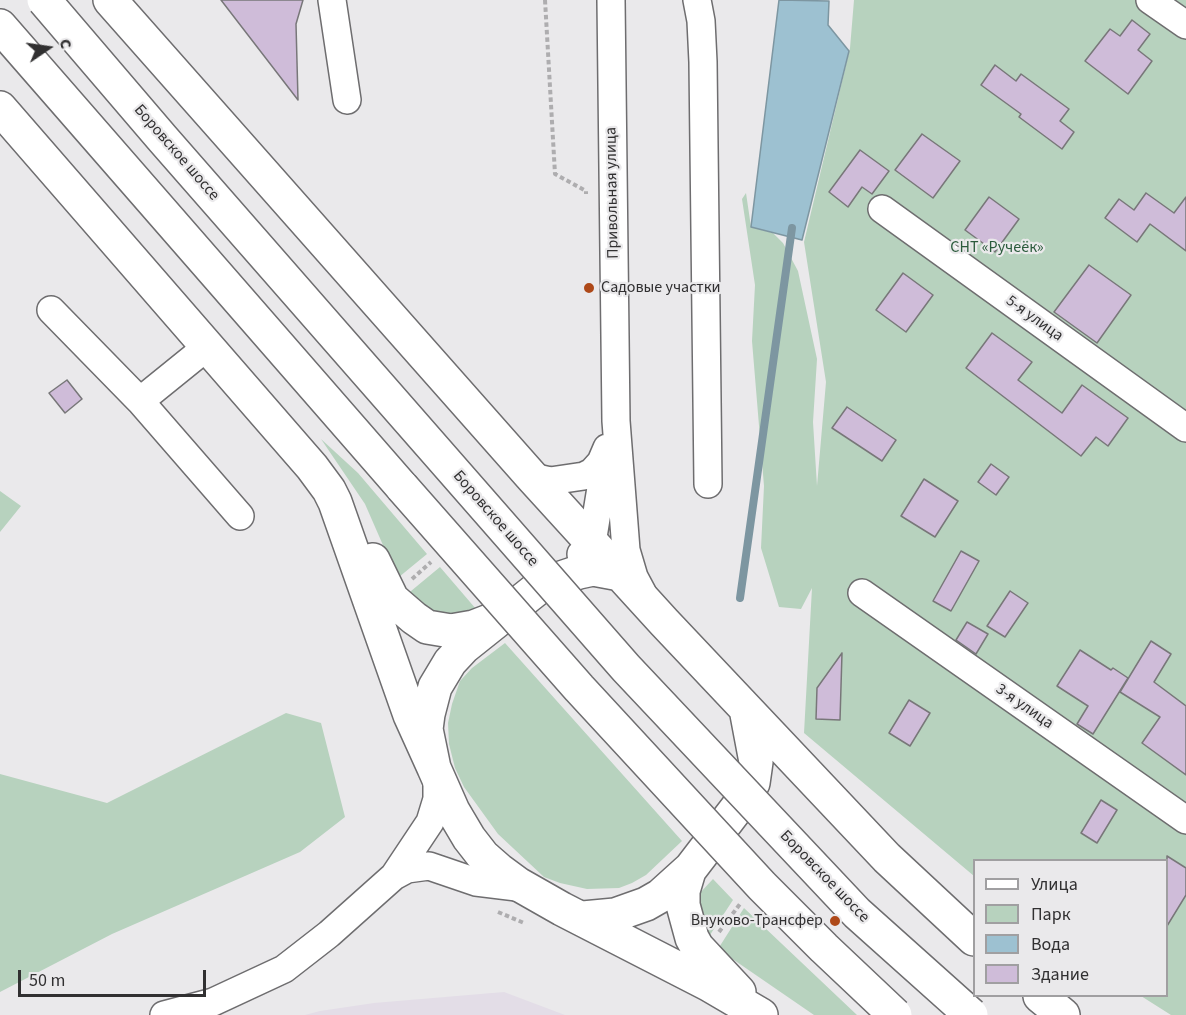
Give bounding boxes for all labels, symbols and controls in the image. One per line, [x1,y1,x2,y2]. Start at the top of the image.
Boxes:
north arrow [18,18,78,78]
text: С [54,37,77,51]
street label: Боровское шоссе [129,101,223,205]
street label: Привольная улица [602,127,624,259]
park label: СНТ «Ручеёк» [950,238,1044,258]
place label: Садовые участки [601,278,721,298]
marker: Садовые участки [582,281,596,295]
street label: 5-я улица [1002,292,1066,346]
street label: Боровское шоссе [448,467,542,571]
street label: 3-я улица [991,680,1057,734]
street label: Боровское шоссе [775,827,873,927]
legend [973,859,1168,997]
text: Улица [1031,872,1078,897]
text: Парк [1031,902,1071,927]
place label: Внуково-Трансфер [691,911,823,931]
marker: Внуково-Трансфер [828,914,842,928]
text: Вода [1031,932,1070,957]
scale bar [21,958,208,996]
text: Здание [1031,962,1089,987]
text: 50 m [29,968,65,993]

